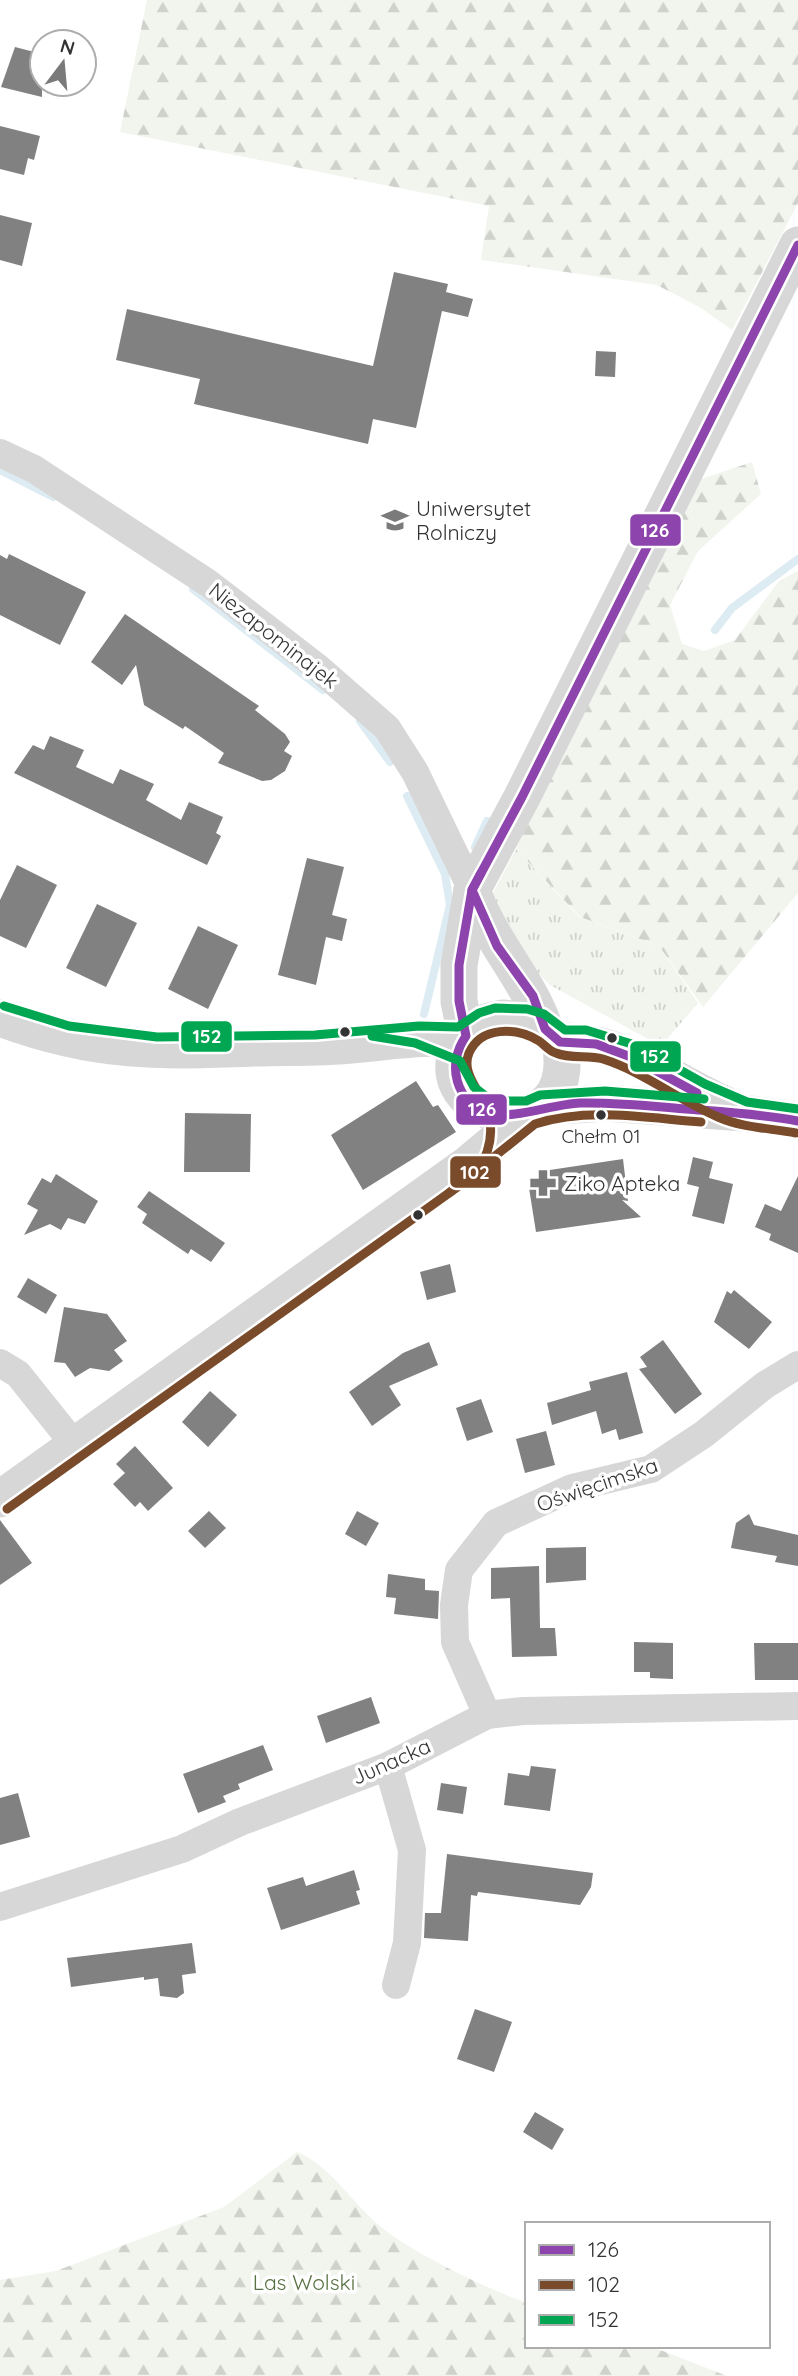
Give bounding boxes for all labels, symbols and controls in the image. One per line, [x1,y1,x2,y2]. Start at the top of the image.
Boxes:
north arrow [28,28,98,98]
text: N [58,33,78,60]
place label: Uniwersytet Rolniczy [416,495,531,545]
school or university icon: Uniwersytet Rolniczy [380,505,410,535]
line badge: 126 [629,513,682,547]
text: 126 [641,518,669,542]
street label: Niezapominajek [204,576,344,694]
line badge: 152 [180,1020,233,1053]
text: 152 [192,1024,222,1048]
unlabelled marker [338,1025,352,1039]
unlabelled marker [605,1031,619,1045]
line badge: 152 [629,1040,682,1073]
text: 152 [640,1044,670,1068]
line badge: 126 [455,1093,508,1126]
text: 126 [468,1097,496,1121]
marker: Chełm 01 [594,1108,608,1122]
place label: Chełm 01 [561,1124,641,1148]
line badge: 102 [449,1155,502,1189]
text: 102 [460,1160,490,1184]
pharmacy icon: Ziko Apteka [528,1168,558,1198]
place label: Ziko Apteka [564,1170,680,1196]
unlabelled marker [411,1208,425,1222]
street label: Oświęcimska [533,1451,661,1517]
street label: Junacka [348,1732,434,1790]
legend [525,2222,770,2348]
text: 126 [588,2236,619,2262]
park label: Las Wolski [253,2269,355,2295]
text: 102 [588,2271,620,2297]
text: 152 [588,2306,619,2332]

